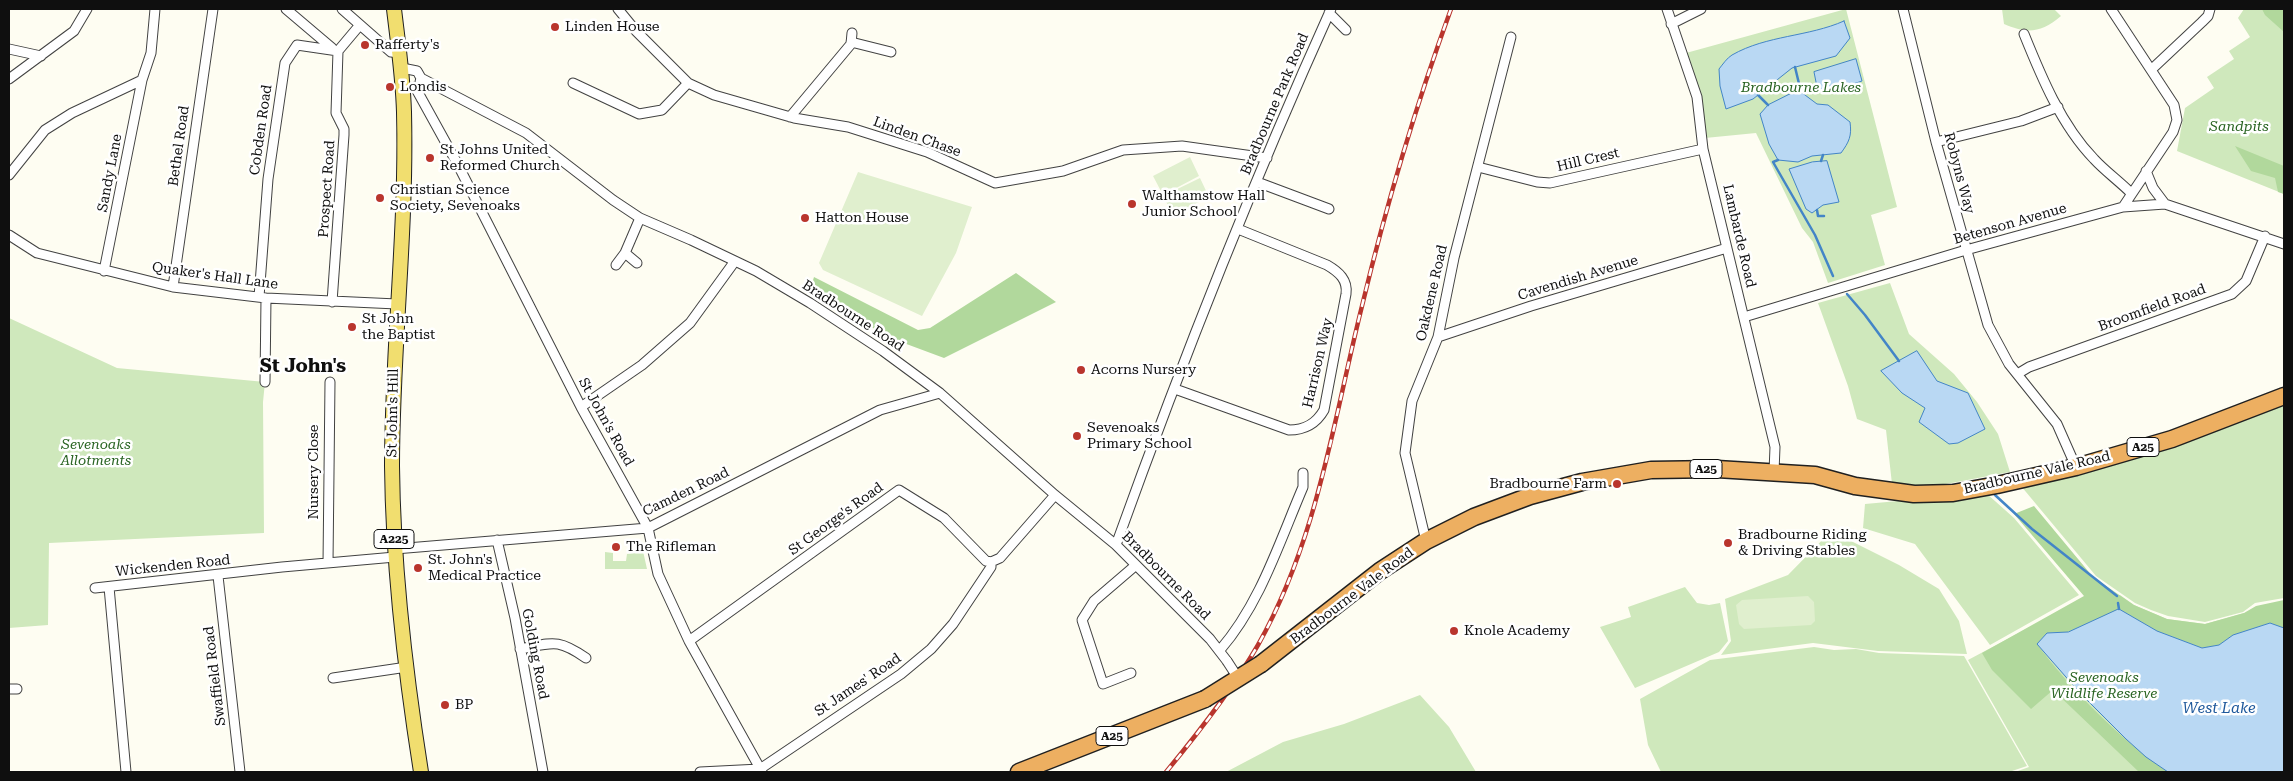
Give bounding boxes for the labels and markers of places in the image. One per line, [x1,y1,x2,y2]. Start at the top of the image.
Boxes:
place label: Linden House [565,19,660,35]
marker: Linden House [549,21,561,33]
place label: Rafferty's [375,37,439,53]
marker: Rafferty's [359,39,371,51]
place label: Londis [400,79,447,95]
marker: Londis [384,81,396,93]
place label: St Johns United Reformed Church [440,142,560,174]
marker: St Johns United Reformed Church [424,152,436,164]
place label: Christian Science Society, Sevenoaks [390,182,520,214]
place label: Walthamstow Hall Junior School [1142,188,1265,220]
marker: Christian Science Society, Sevenoaks [374,192,386,204]
marker: Walthamstow Hall Junior School [1126,198,1138,210]
place label: Hatton House [815,210,909,226]
marker: Hatton House [799,212,811,224]
place label: St John the Baptist [362,311,435,344]
marker: St John the Baptist [346,321,358,333]
place label: Acorns Nursery [1091,362,1196,378]
marker: Acorns Nursery [1075,364,1087,376]
place label: Sevenoaks Primary School [1087,420,1192,452]
marker: Sevenoaks Primary School [1071,430,1083,442]
place label: Bradbourne Farm [1489,476,1607,492]
marker: Bradbourne Farm [1611,478,1623,490]
place label: Bradbourne Riding & Driving Stables [1738,527,1866,560]
marker: Bradbourne Riding & Driving Stables [1722,537,1734,549]
place label: The Rifleman [626,539,716,555]
marker: The Rifleman [610,541,622,553]
place label: St. John's Medical Practice [428,552,541,584]
marker: St. John's Medical Practice [412,562,424,574]
place label: Knole Academy [1464,623,1570,639]
marker: Knole Academy [1448,625,1460,637]
place label: BP [455,697,473,713]
marker: BP [439,699,451,711]

